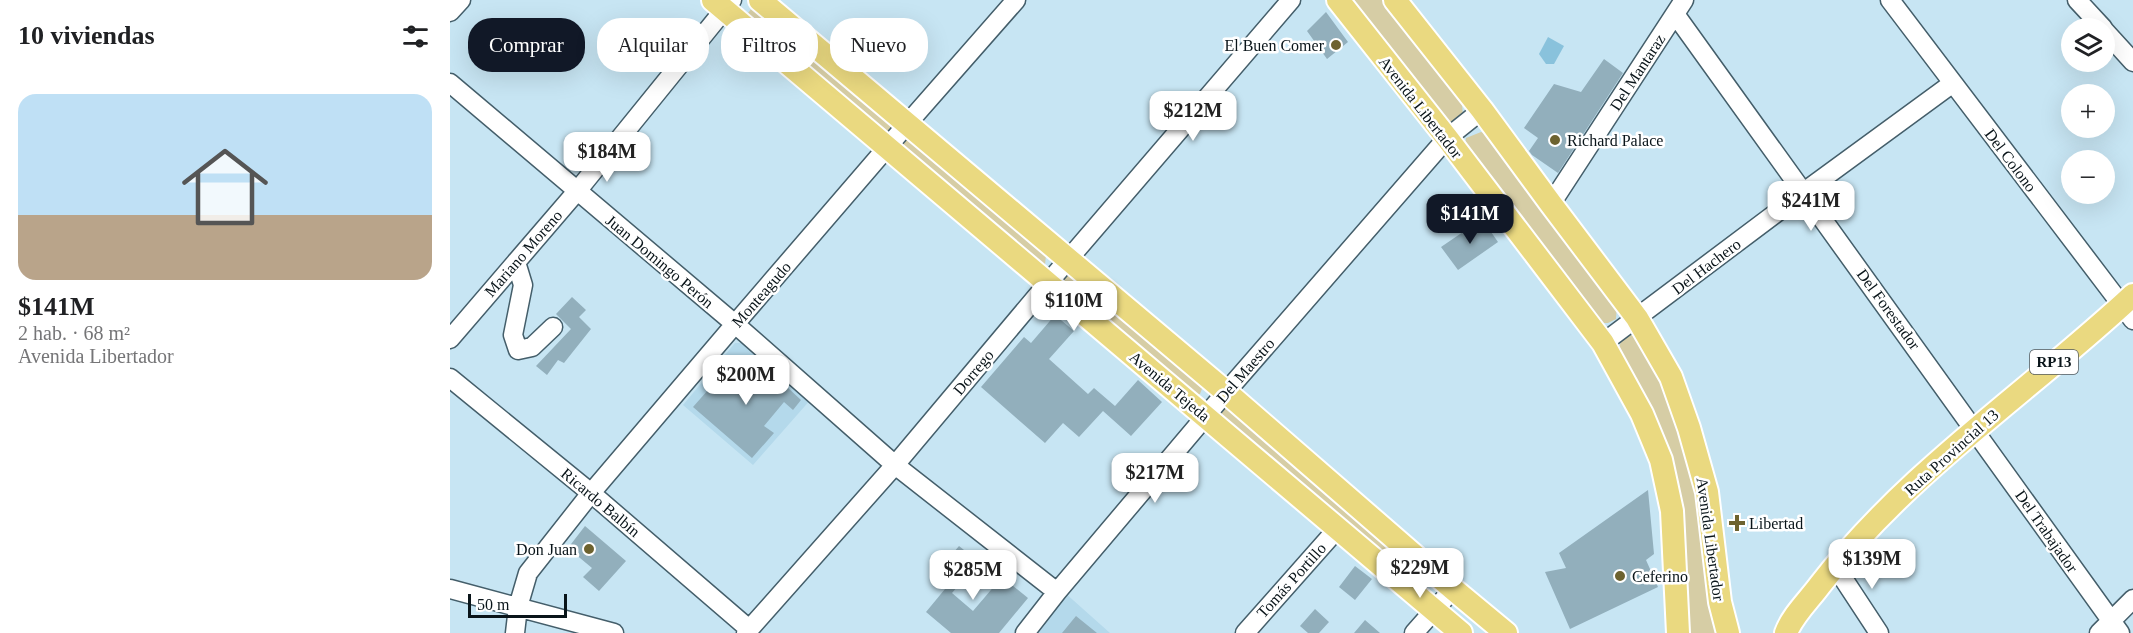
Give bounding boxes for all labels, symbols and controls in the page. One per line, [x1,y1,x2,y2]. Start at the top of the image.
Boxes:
chip: Comprar [468,18,585,72]
chip: Alquilar [597,18,709,72]
chip: Filtros [721,18,818,72]
chip: Nuevo [830,18,928,72]
map controls [2061,18,2115,204]
button: layers [2061,18,2115,72]
icon: filters [399,20,432,53]
text: 10 viviendas [18,21,155,50]
street label: Del Mantaraz [1606,31,1668,114]
place label: El Buen Comer [1224,37,1325,54]
marker: El Buen Comer [1329,38,1343,52]
street label: Avenida Libertador [1376,53,1466,162]
button: + [2061,84,2115,138]
pin: $212M [1151,91,1235,142]
text: $212M [1164,99,1222,121]
street label: Del Colono [1981,126,2040,195]
pin: $184M [565,132,649,183]
place label: Richard Palace [1567,132,1663,149]
icon: home [171,133,279,241]
marker: Richard Palace [1548,133,1562,147]
text: $184M [578,140,636,162]
button: − [2061,150,2115,204]
pin: $241M [1769,181,1853,232]
text: $241M [1782,189,1840,211]
pin: $141M [1428,194,1512,245]
text: $141M [1441,202,1499,224]
street label: Mariano Moreno [481,207,566,300]
street label: Juan Domingo Perón [602,211,717,312]
street label: Del Hachero [1669,235,1744,298]
street label: Monteagudo [728,258,795,331]
street label: Del Forestador [1854,266,1924,353]
pin: $110M [1032,281,1116,332]
text: $110M [1045,289,1103,311]
text: $141M [18,292,95,321]
text: 2 hab. · 68 m² [18,322,130,344]
street label: Del Maestro [1213,335,1278,406]
text: Avenida Libertador [18,345,174,367]
street label: Dorrego [950,346,998,399]
street label: Avenida Tejeda [1126,348,1213,426]
road number: RP13 [2030,350,2078,374]
pin: $200M [704,355,788,406]
text: $200M [717,363,775,385]
street label: Ruta Provincial 13 [1901,406,2002,499]
pin: $217M [1113,453,1197,504]
text: $217M [1126,461,1184,483]
street label: Ricardo Balbín [558,465,643,540]
street label: Avenida Libertador [1693,476,1728,603]
street label: Del Trabajador [2011,487,2082,577]
place label: Libertad [1749,515,1803,532]
marker: Libertad [1730,516,1744,530]
pin: $139M [1830,539,1914,590]
street label: Tomás Portillo [1253,540,1329,621]
place label: Don Juan [516,541,577,558]
marker: Don Juan [582,542,596,556]
text: $139M [1843,547,1901,569]
pin: $229M [1378,548,1462,599]
pin: $285M [931,550,1015,601]
text: $229M [1391,556,1449,578]
text: $285M [944,558,1002,580]
place label: Ceferino [1632,568,1688,585]
marker: Ceferino [1613,569,1627,583]
scale bar [468,591,567,618]
text: 50 m [477,596,509,613]

